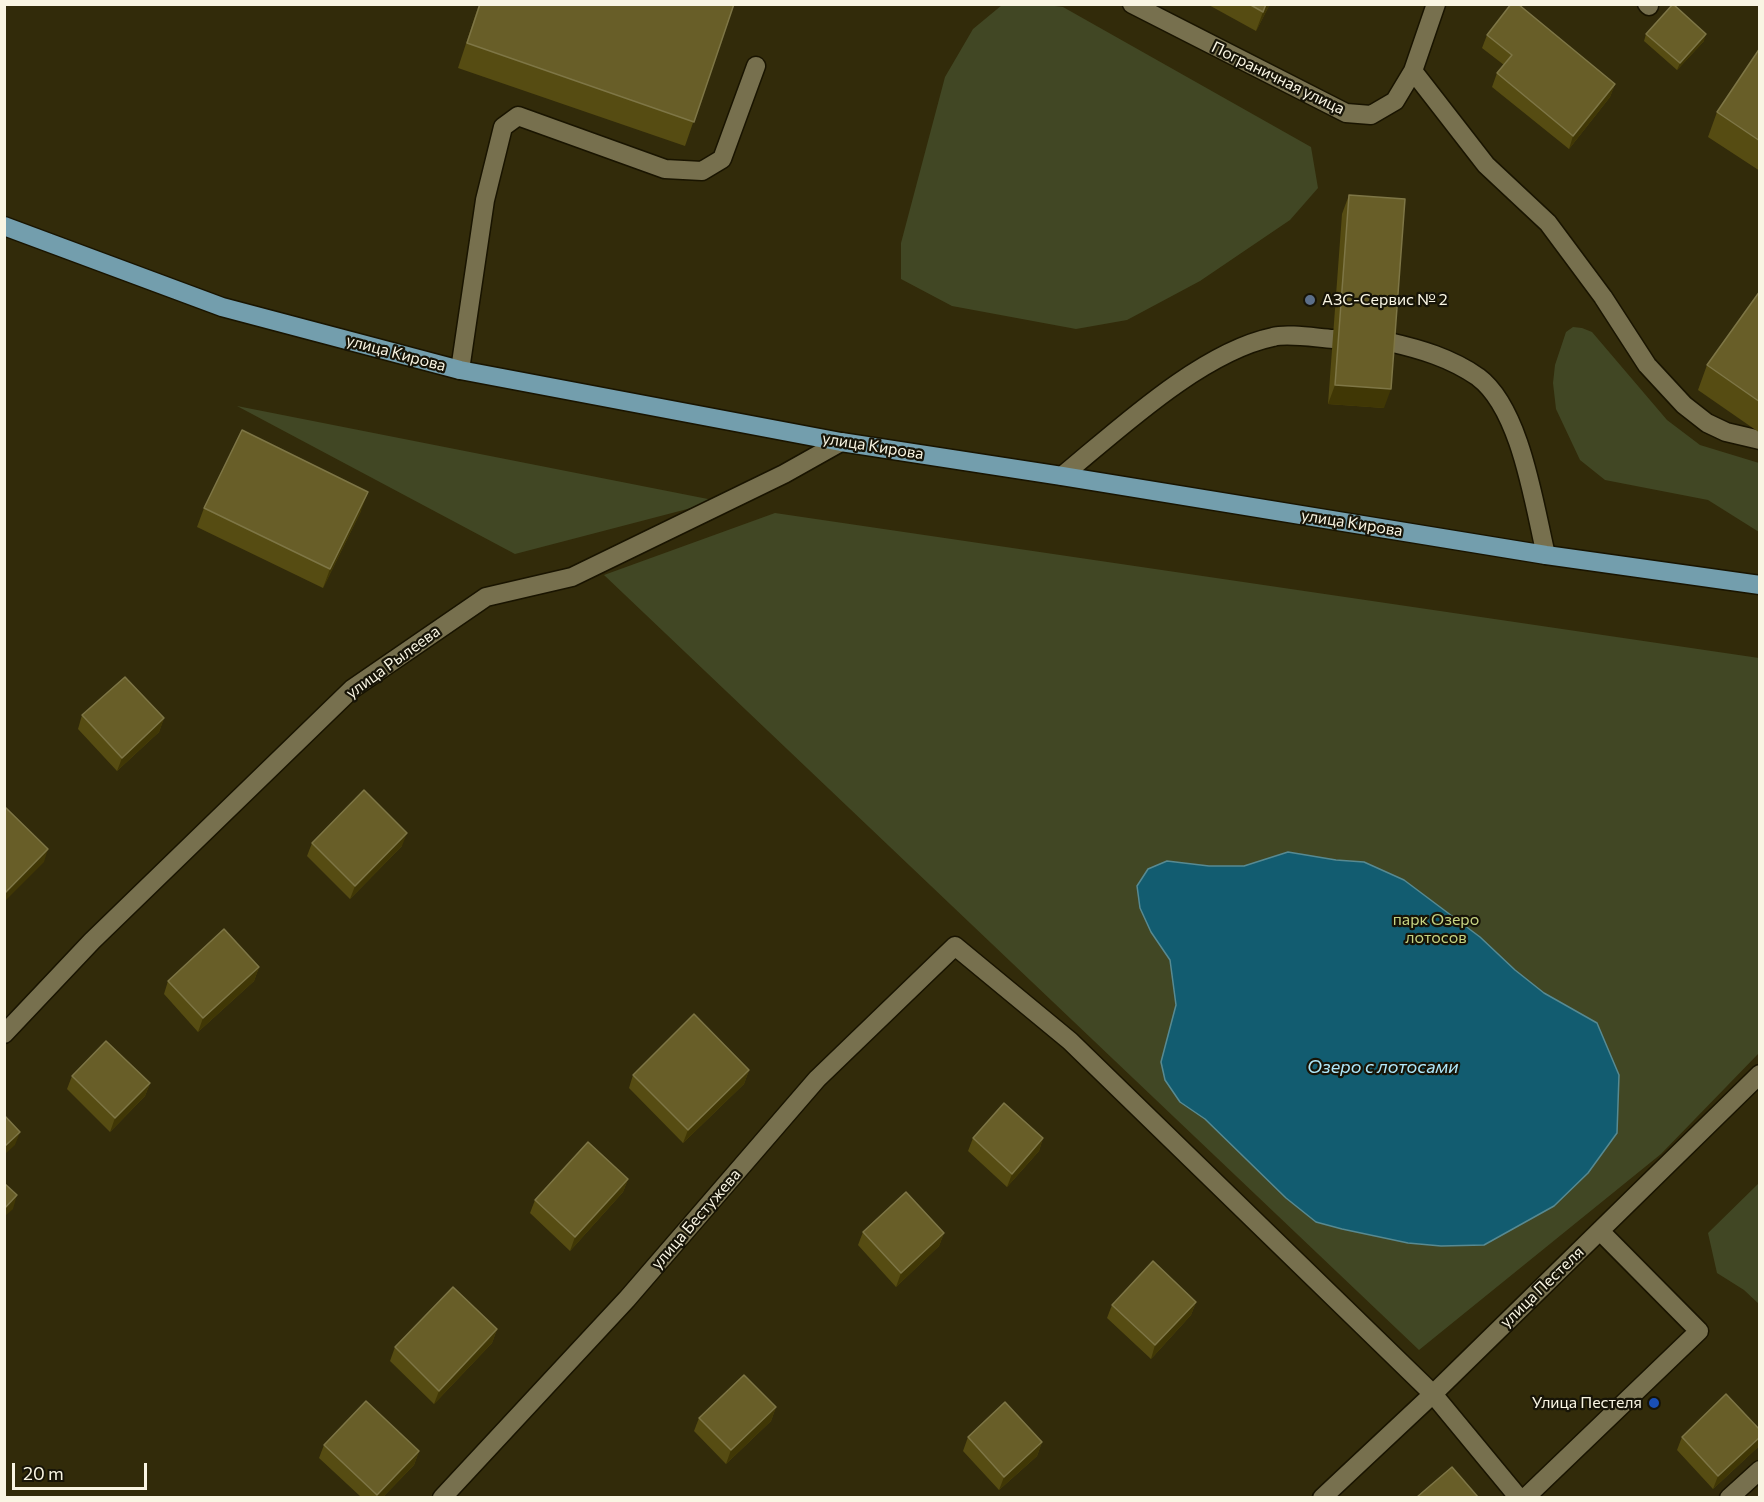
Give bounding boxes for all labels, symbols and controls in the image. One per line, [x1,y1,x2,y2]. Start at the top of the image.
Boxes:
street label: Пограничная улица [1208,37,1348,119]
place label: АЗС-Сервис № 2 [1322,290,1448,310]
marker: АЗС-Сервис № 2 [1303,293,1317,307]
street label: улица Кирова [344,330,448,376]
street label: улица Кирова [821,429,925,463]
street label: улица Кирова [1300,506,1404,540]
street label: улица Рылеева [342,622,444,702]
park label: парк Озеро лотосов [1393,910,1479,948]
water label: Озеро с лотосами [1307,1056,1459,1078]
street label: улица Бестужева [647,1165,745,1273]
street label: улица Пестеля [1496,1242,1588,1332]
place label: Улица Пестеля [1532,1393,1642,1413]
marker: Улица Пестеля [1647,1396,1661,1410]
scale bar [15,1451,150,1489]
text: 20 m [23,1462,64,1484]

